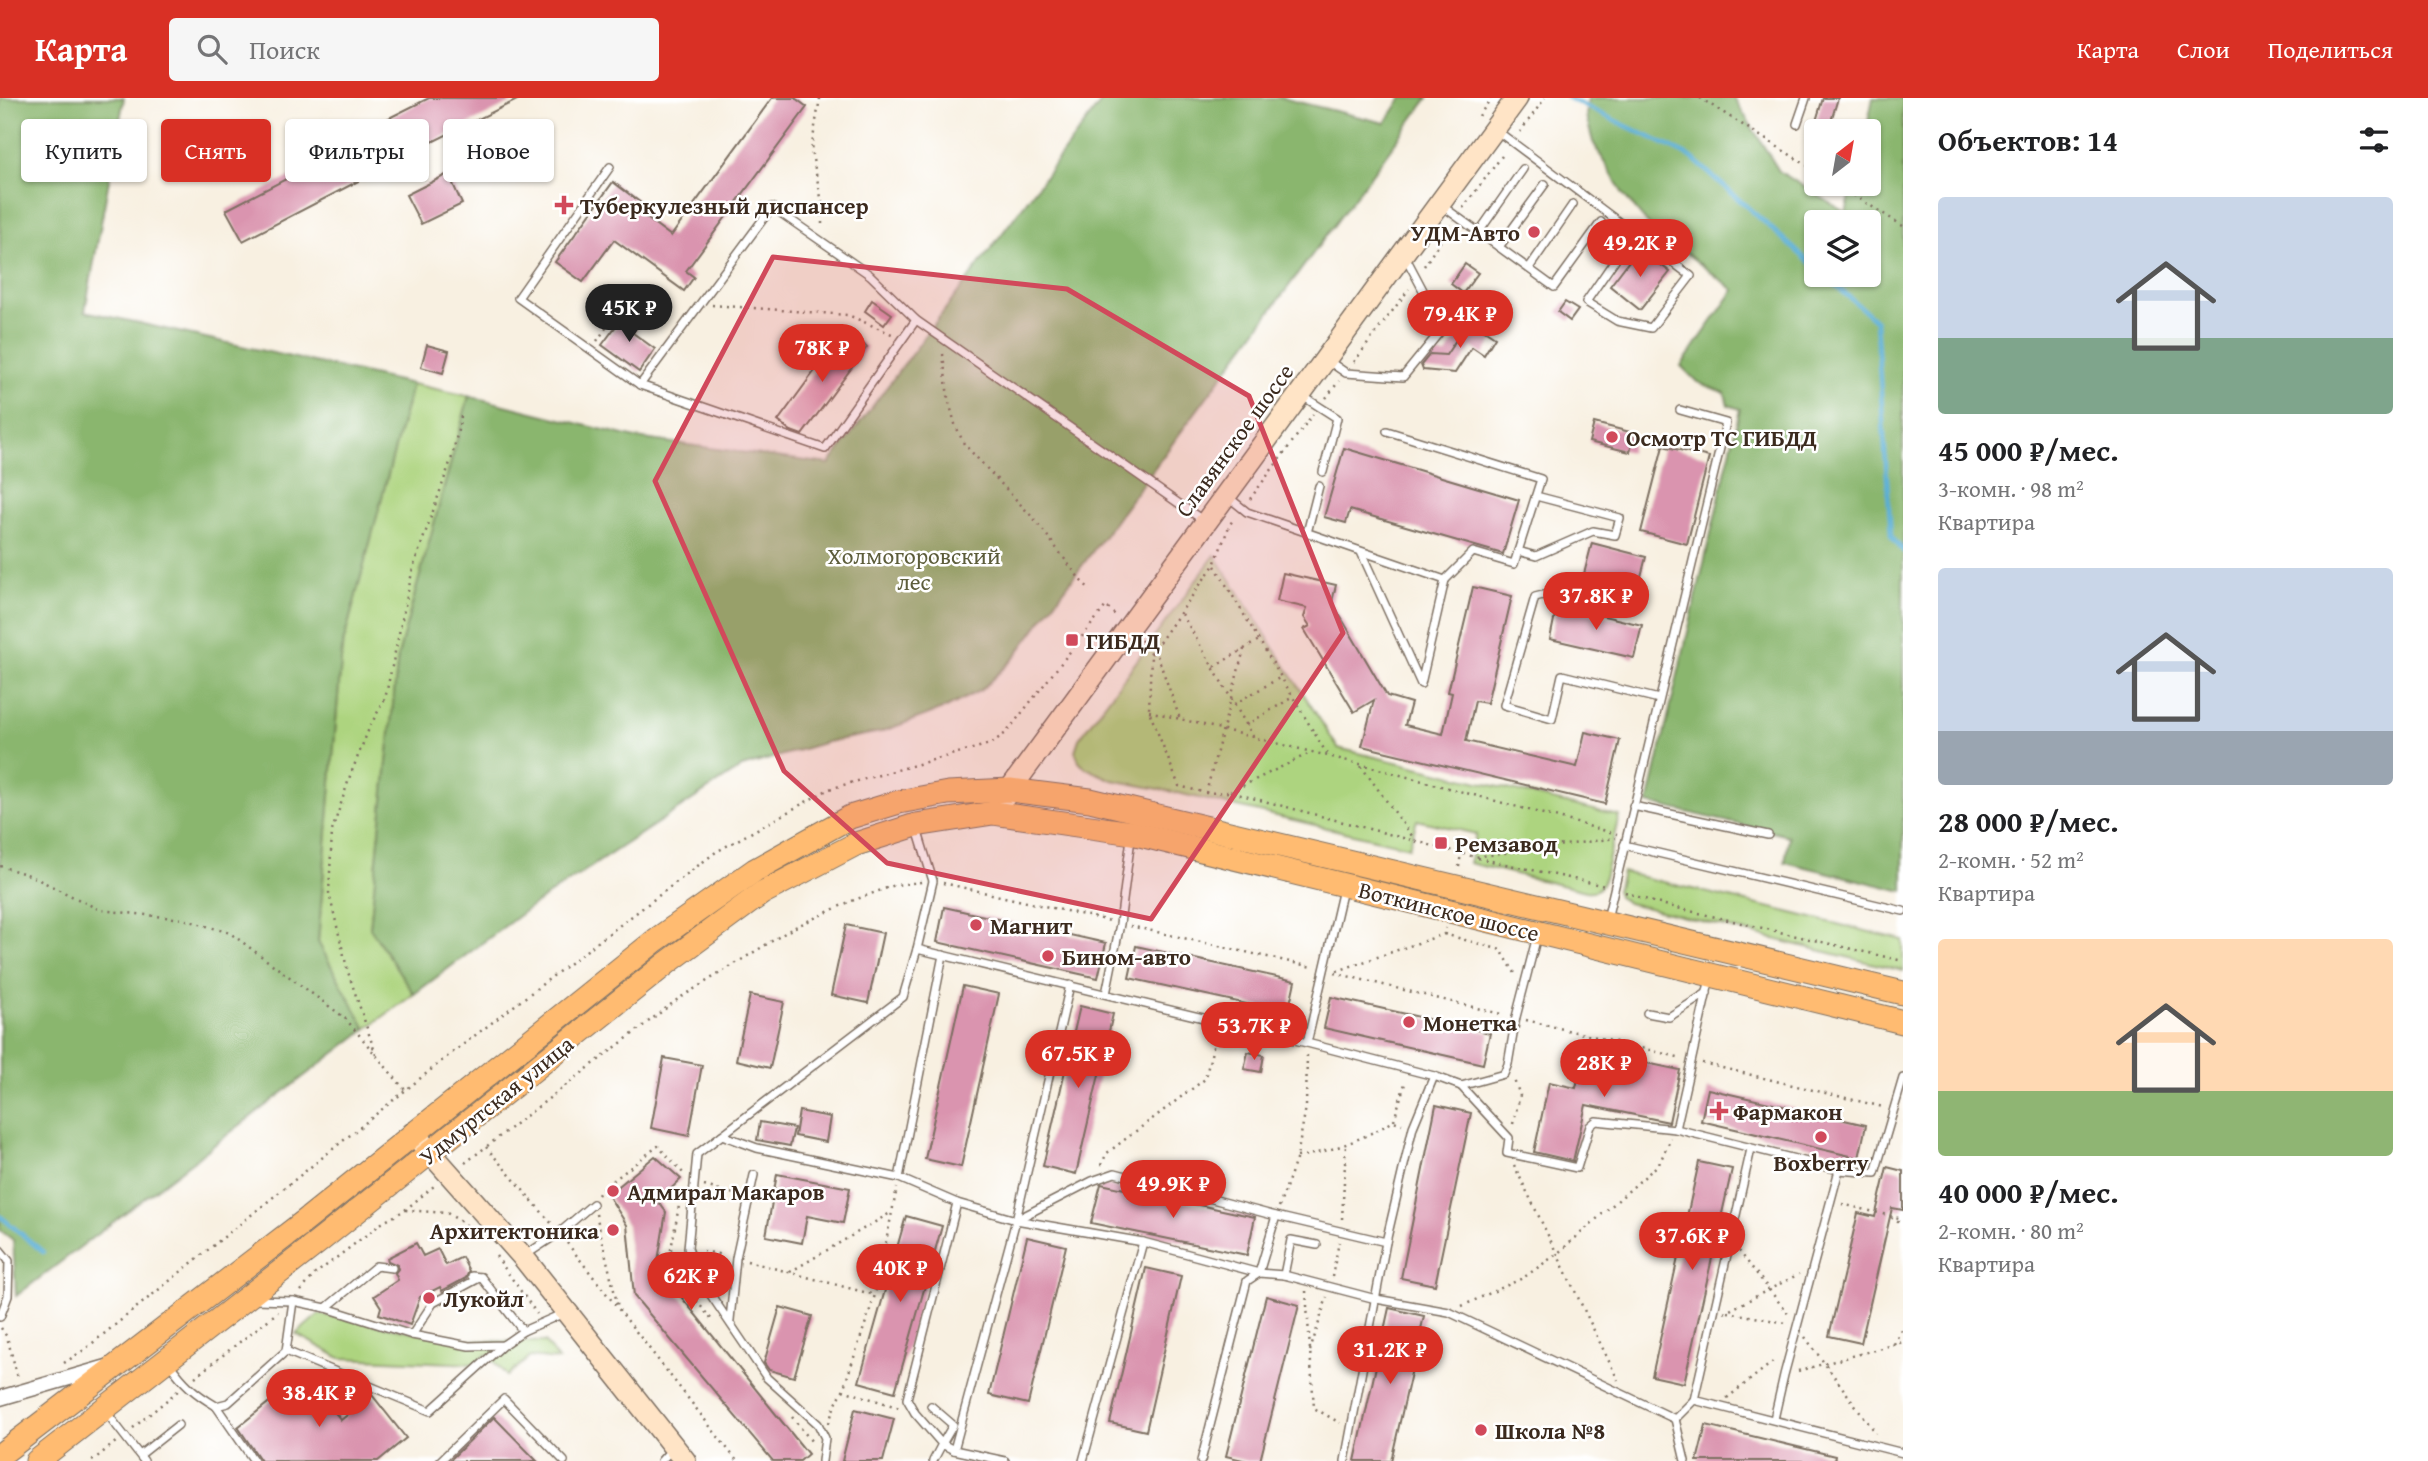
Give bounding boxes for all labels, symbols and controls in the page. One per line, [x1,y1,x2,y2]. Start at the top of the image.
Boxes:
search box [169,18,659,81]
text: Карта [35,25,127,73]
icon: search [193,30,231,68]
text: Поиск [249,30,320,69]
text: Карта [2077,32,2139,67]
text: Слои [2177,32,2230,67]
text: Поделиться [2268,32,2393,67]
text: Объектов: 14 [1938,118,2118,162]
chip: Купить [21,119,147,182]
chip: Снять [161,119,271,182]
chip: Фильтры [285,119,429,182]
chip: Новое [443,119,554,182]
north arrow [1804,119,1881,196]
map controls [1804,119,1881,287]
icon: filters [2355,121,2393,159]
place label: Туберкулезный диспансер [580,189,869,222]
marker: Туберкулезный диспансер [554,195,574,215]
button: layers [1804,210,1881,287]
place label: УДМ-Авто [1411,216,1520,249]
pin: 49.2K ₽ [1575,220,1705,279]
marker: УДМ-Авто [1526,224,1542,240]
text: 49.2K ₽ [1603,225,1677,258]
icon: home [2103,243,2229,369]
pin: 45K ₽ [580,285,678,344]
text: 45K ₽ [601,290,657,323]
pin: 79.4K ₽ [1395,290,1525,350]
text: 79.4K ₽ [1423,296,1497,329]
pin: 78K ₽ [773,324,871,384]
text: 78K ₽ [794,330,850,363]
street label: Славянское шоссе [1167,356,1301,524]
place label: Осмотр ТС ГИБДД [1626,421,1817,454]
text: 45 000 ₽/мес. [1938,428,2119,472]
marker: Осмотр ТС ГИБДД [1604,429,1620,445]
text: 3-комн. · 98 m² [1938,472,2084,505]
text: Квартира [1938,505,2035,538]
park label: Холмогоровский лес [827,539,1001,598]
pin: 37.8K ₽ [1531,573,1661,632]
text: 37.8K ₽ [1559,578,1633,611]
icon: home [2103,614,2229,740]
place label: ГИБДД [1086,624,1160,657]
marker: ГИБДД [1064,632,1080,648]
text: 28 000 ₽/мес. [1938,799,2119,843]
place label: Ремзавод [1455,827,1558,860]
marker: Ремзавод [1433,835,1449,851]
text: 2-комн. · 52 m² [1938,843,2084,876]
street label: Воткинское шоссе [1355,873,1543,949]
text: Квартира [1938,876,2035,909]
place label: Магнит [990,909,1073,942]
marker: Магнит [968,917,984,933]
place label: Бином-авто [1062,940,1191,973]
marker: Бином-авто [1040,948,1056,964]
icon: home [2103,985,2229,1111]
pin: 53.7K ₽ [1189,1002,1319,1062]
place label: Монетка [1423,1006,1517,1039]
text: 53.7K ₽ [1217,1008,1291,1041]
marker: Монетка [1401,1014,1417,1030]
street label: Удмуртская улица [412,1027,580,1173]
pin: 67.5K ₽ [1013,1030,1143,1090]
text: 67.5K ₽ [1041,1036,1115,1069]
pin: 28K ₽ [1555,1040,1653,1099]
text: 28K ₽ [1576,1045,1632,1078]
place label: Фармакон [1733,1095,1842,1128]
marker: Фармакон [1711,1103,1727,1119]
marker: Boxberry [1813,1129,1829,1145]
place label: Boxberry [1774,1146,1869,1179]
pin: 49.9K ₽ [1108,1160,1238,1220]
text: 49.9K ₽ [1136,1166,1210,1199]
text: 40 000 ₽/мес. [1938,1170,2119,1214]
place label: Адмирал Макаров [627,1175,825,1208]
marker: Адмирал Макаров [605,1183,621,1199]
pin: 37.6K ₽ [1627,1212,1757,1272]
place label: Архитектоника [430,1214,599,1247]
text: 2-комн. · 80 m² [1938,1214,2084,1247]
text: 37.6K ₽ [1655,1218,1729,1251]
marker: Архитектоника [605,1222,621,1238]
pin: 40K ₽ [851,1244,949,1304]
text: Квартира [1938,1247,2035,1280]
text: 40K ₽ [872,1250,928,1283]
pin: 62K ₽ [642,1252,740,1312]
text: 62K ₽ [663,1258,719,1291]
place label: Лукойл [443,1282,524,1315]
marker: Лукойл [421,1290,437,1306]
pin: 31.2K ₽ [1325,1326,1455,1386]
text: 31.2K ₽ [1353,1332,1427,1365]
pin: 38.4K ₽ [254,1370,384,1429]
text: 38.4K ₽ [282,1375,356,1408]
place label: Школа №8 [1495,1414,1605,1447]
marker: Школа №8 [1473,1422,1489,1438]

